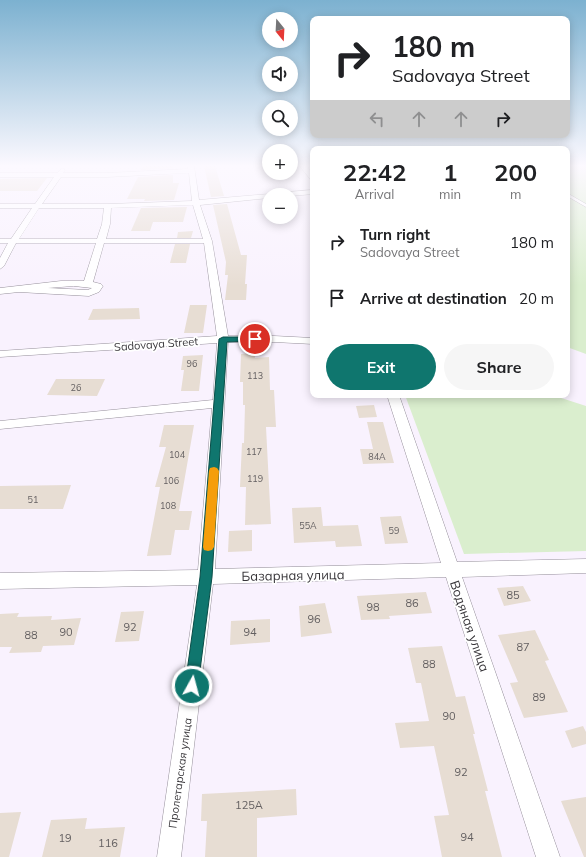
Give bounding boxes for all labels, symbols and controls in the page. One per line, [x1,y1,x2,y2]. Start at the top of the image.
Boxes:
north arrow [262,12,298,48]
map controls [262,12,298,224]
text: 180 m [392,29,475,64]
icon: right [326,32,378,84]
button: sound [262,56,298,92]
text: Sadovaya Street [392,64,530,87]
button: search [262,100,298,136]
icon: left [366,108,388,130]
icon: ahead [408,108,430,130]
icon: ahead [450,108,472,130]
icon: right [492,108,514,130]
button: + [262,144,298,180]
text: 22:42 [343,157,406,187]
text: 1 [443,157,457,187]
text: 200 [494,157,537,187]
text: Arrival [355,186,394,202]
text: min [439,186,461,202]
text: m [510,186,521,202]
button: − [262,188,298,224]
text: Turn right [360,225,430,244]
icon: right [326,231,348,253]
text: 180 m [510,233,554,252]
text: Sadovaya Street [360,244,459,260]
icon: arrive [326,287,348,309]
text: Arrive at destination [360,289,507,308]
text: 20 m [519,289,554,308]
pin [238,322,272,356]
icon: arrive [244,328,266,350]
street label: Sadovaya Street [114,334,199,354]
button: Exit [326,344,436,390]
button: Share [444,344,554,390]
house number: 96 [187,358,197,369]
house number: 113 [247,370,263,381]
house number: 26 [71,382,81,393]
house number: 117 [246,446,262,457]
house number: 104 [169,449,186,460]
house number: 84А [368,451,386,462]
house number: 119 [247,473,263,484]
house number: 106 [163,475,179,486]
house number: 51 [28,494,38,505]
house number: 108 [160,500,176,511]
house number: 55А [299,520,317,531]
house number: 59 [389,525,399,536]
street label: Базарная улица [241,566,345,584]
street label: Водяная улица [447,578,493,674]
house number: 85 [506,588,520,602]
house number: 86 [405,596,419,610]
house number: 98 [366,600,380,614]
house number: 96 [307,612,321,626]
house number: 92 [123,620,137,634]
house number: 90 [59,625,73,639]
house number: 94 [243,625,257,639]
house number: 88 [24,628,38,642]
house number: 87 [516,640,530,654]
house number: 88 [422,657,436,671]
position arrow [171,665,213,707]
house number: 89 [532,690,546,704]
house number: 90 [442,709,456,723]
street label: Пролетарская улица [165,717,195,829]
house number: 92 [454,765,468,779]
house number: 125А [235,798,263,812]
house number: 94 [460,830,474,844]
house number: 19 [58,831,72,845]
house number: 116 [98,836,118,850]

